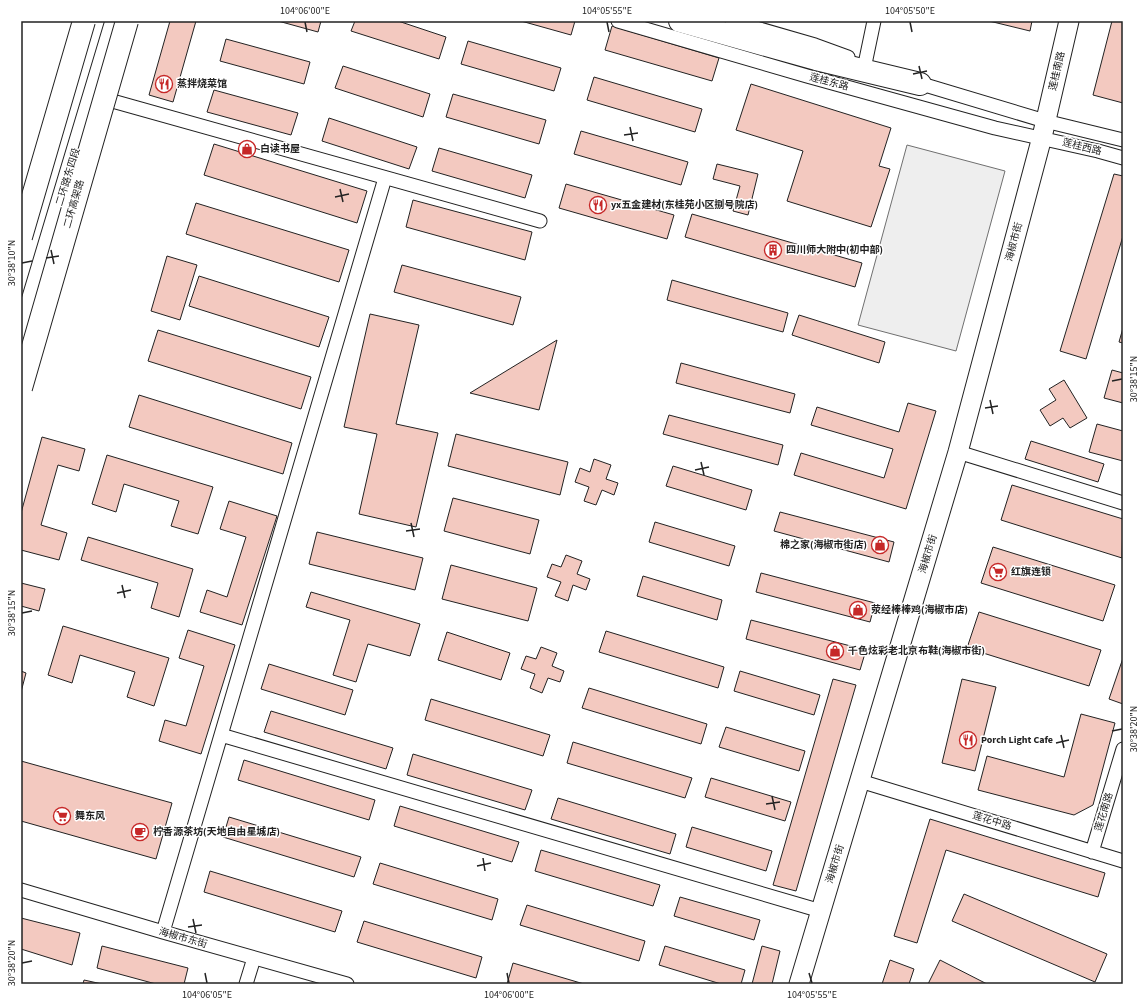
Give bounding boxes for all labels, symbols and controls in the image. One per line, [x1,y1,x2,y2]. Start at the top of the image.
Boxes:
text: 104°06'00"E [280,4,330,18]
text: 104°05'55"E [582,4,632,18]
text: 104°05'50"E [885,4,935,18]
street label: 莲桂南路 [1046,50,1068,92]
street label: 莲桂东路 [808,70,850,94]
restaurant icon: 蒸拌烧菜馆 [154,74,174,94]
place label: 蒸拌烧菜馆 [177,77,227,91]
street label: 莲桂西路 [1061,135,1103,159]
shop icon: 白读书屋 [237,139,257,159]
place label: 白读书屋 [260,142,300,156]
street label: 二环路东四段 [53,146,83,208]
street label: 二环高架路 [60,178,88,230]
restaurant icon: yx五金建材(东桂苑小区捌号院店) [588,195,608,215]
place label: yx五金建材(东桂苑小区捌号院店) [611,198,758,212]
street label: 海椒市街 [1002,221,1026,263]
text: 30°38'10"N [5,240,19,286]
building icon: 四川师大附中(初中部) [763,240,783,260]
place label: 四川师大附中(初中部) [786,243,883,257]
text: 30°38'15"N [1127,356,1141,402]
street label: 海椒市街 [915,533,941,575]
shop icon: 棉之家(海椒市街店) [870,535,890,555]
place label: 棉之家(海椒市街店) [780,538,867,552]
supermarket icon: 红旗连锁 [988,562,1008,582]
place label: 红旗连锁 [1011,565,1051,579]
text: 30°38'15"N [5,590,19,636]
shop icon: 荥经棒棒鸡(海椒市店) [848,600,868,620]
place label: 荥经棒棒鸡(海椒市店) [871,603,968,617]
shop icon: 千色炫彩老北京布鞋(海椒市街) [825,641,845,661]
place label: 千色炫彩老北京布鞋(海椒市街) [848,644,985,658]
text: 30°38'20"N [1127,706,1141,752]
restaurant icon: Porch Light Cafe [958,730,978,750]
place label: Porch Light Cafe [981,733,1053,747]
street label: 莲花南路 [1091,791,1117,833]
supermarket icon: 舞东风 [52,806,72,826]
street label: 莲花中路 [971,808,1013,834]
place label: 舞东风 [75,809,105,823]
cafe icon: 柠香源茶坊(天地自由星城店) [130,822,150,842]
place label: 柠香源茶坊(天地自由星城店) [153,825,280,839]
street label: 海椒市街 [822,843,848,885]
street label: 海椒市东街 [157,924,209,952]
text: 30°38'20"N [5,940,19,986]
text: 104°06'05"E [182,988,232,1002]
text: 104°06'00"E [484,988,534,1002]
text: 104°05'55"E [787,988,837,1002]

